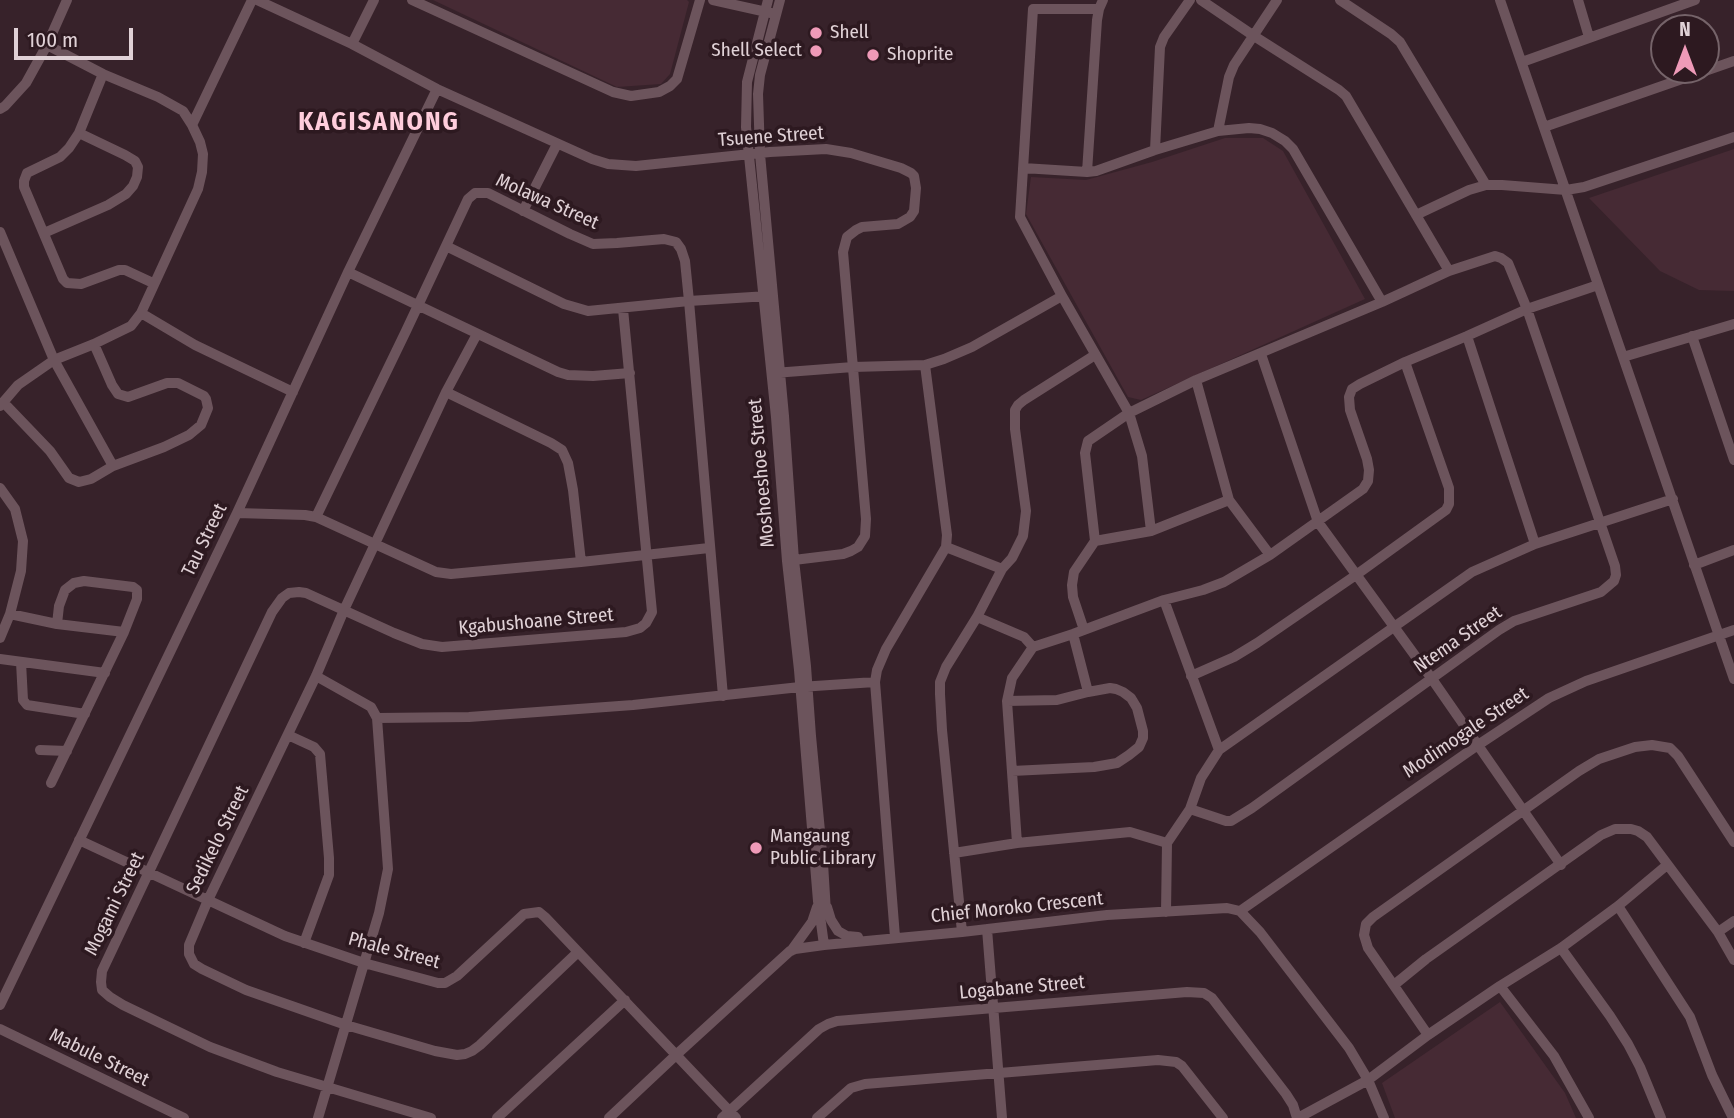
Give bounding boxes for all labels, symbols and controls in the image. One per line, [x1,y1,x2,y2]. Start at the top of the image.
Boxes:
scale bar [18,14,136,58]
north arrow [1650,14,1720,84]
text: N [1679,18,1691,41]
place label: Shell [830,22,869,44]
marker: Shell [808,25,824,41]
text: 100 m [27,27,78,53]
place label: Shell Select [711,40,802,62]
marker: Shell Select [808,43,824,59]
place label: Shoprite [887,44,953,66]
marker: Shoprite [865,47,881,63]
district label: KAGISANONG [299,107,459,139]
street label: Tsuene Street [717,122,825,152]
street label: Molawa Street [492,169,602,235]
street label: Moshoeshoe Street [744,397,780,549]
street label: Tau Street [178,500,232,580]
street label: Ntema Street [1410,601,1506,679]
street label: Kgabushoane Street [458,604,614,640]
street label: Modimogale Street [1399,683,1533,783]
street label: Sedikelo Street [182,782,254,898]
place label: Mangaung Public Library [770,826,876,870]
marker: Mangaung Public Library [748,840,764,856]
street label: Mogami Street [80,849,150,959]
street label: Chief Moroko Crescent [930,888,1104,928]
street label: Phale Street [346,928,442,974]
street label: Logabane Street [958,971,1086,1005]
street label: Mabule Street [45,1024,153,1092]

